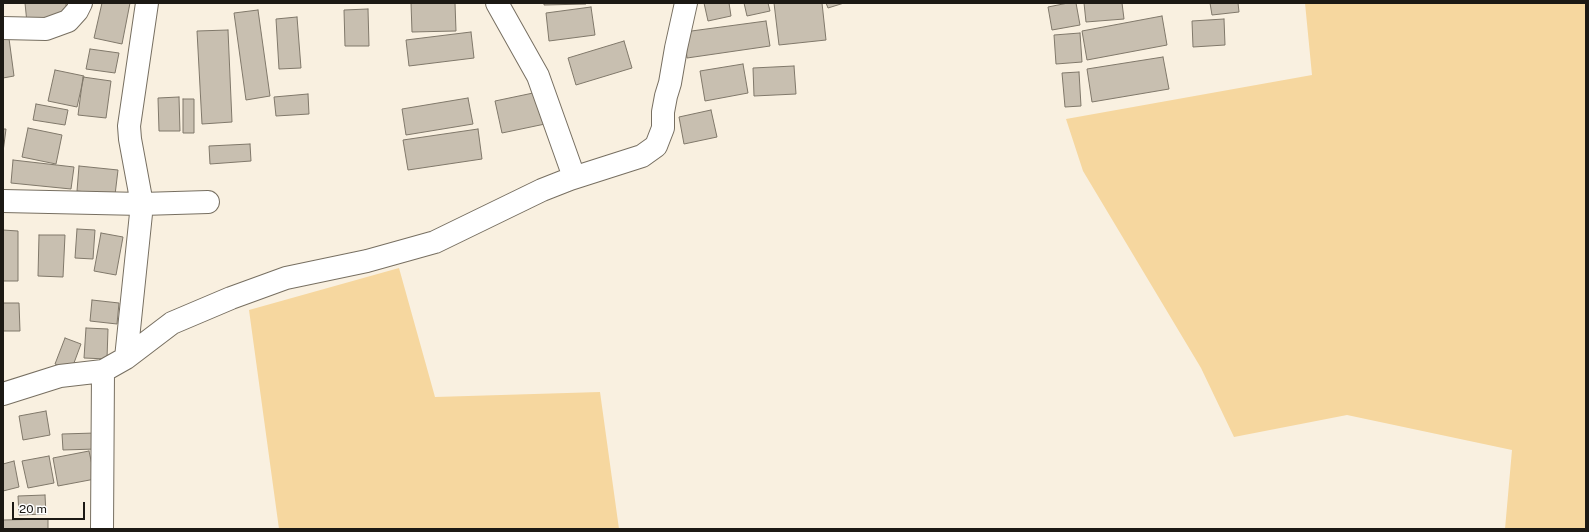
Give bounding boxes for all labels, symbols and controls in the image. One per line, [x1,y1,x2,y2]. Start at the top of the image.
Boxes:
scale bar [14,494,87,520]
text: 20 m [19,502,47,516]

